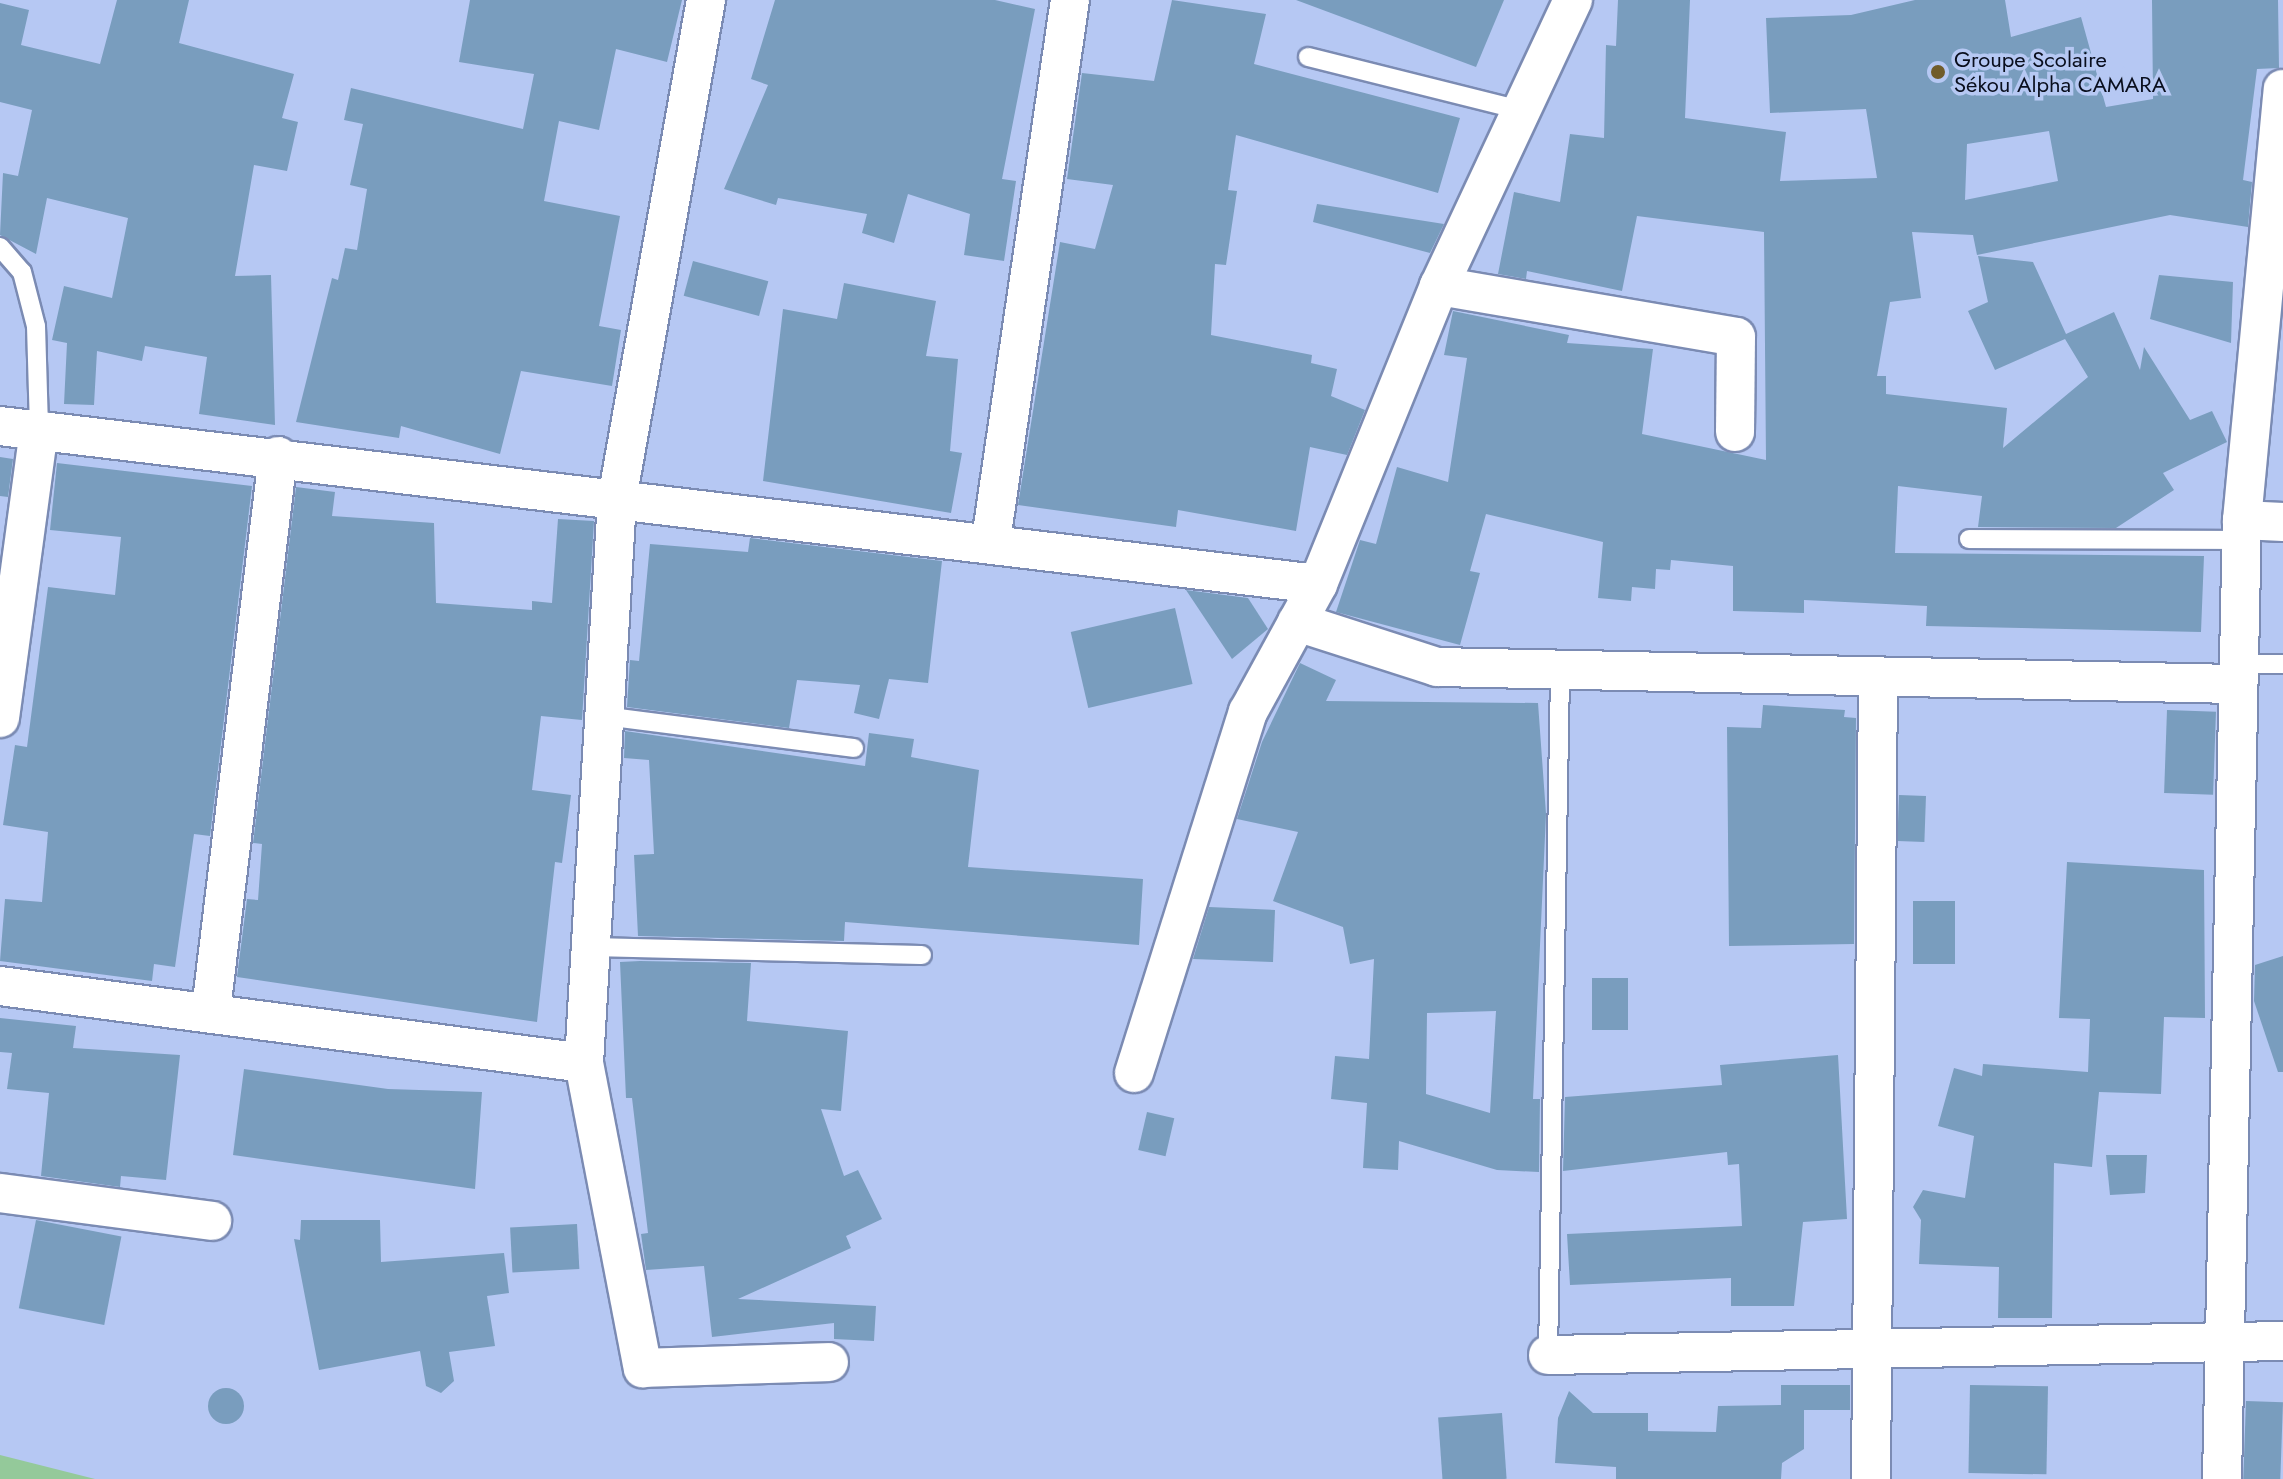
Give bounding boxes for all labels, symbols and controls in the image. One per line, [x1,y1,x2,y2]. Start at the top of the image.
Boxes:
place label: Groupe Scolaire Sékou Alpha CAMARA [1954,46,2166,98]
marker: Groupe Scolaire Sékou Alpha CAMARA [1929,63,1947,81]

